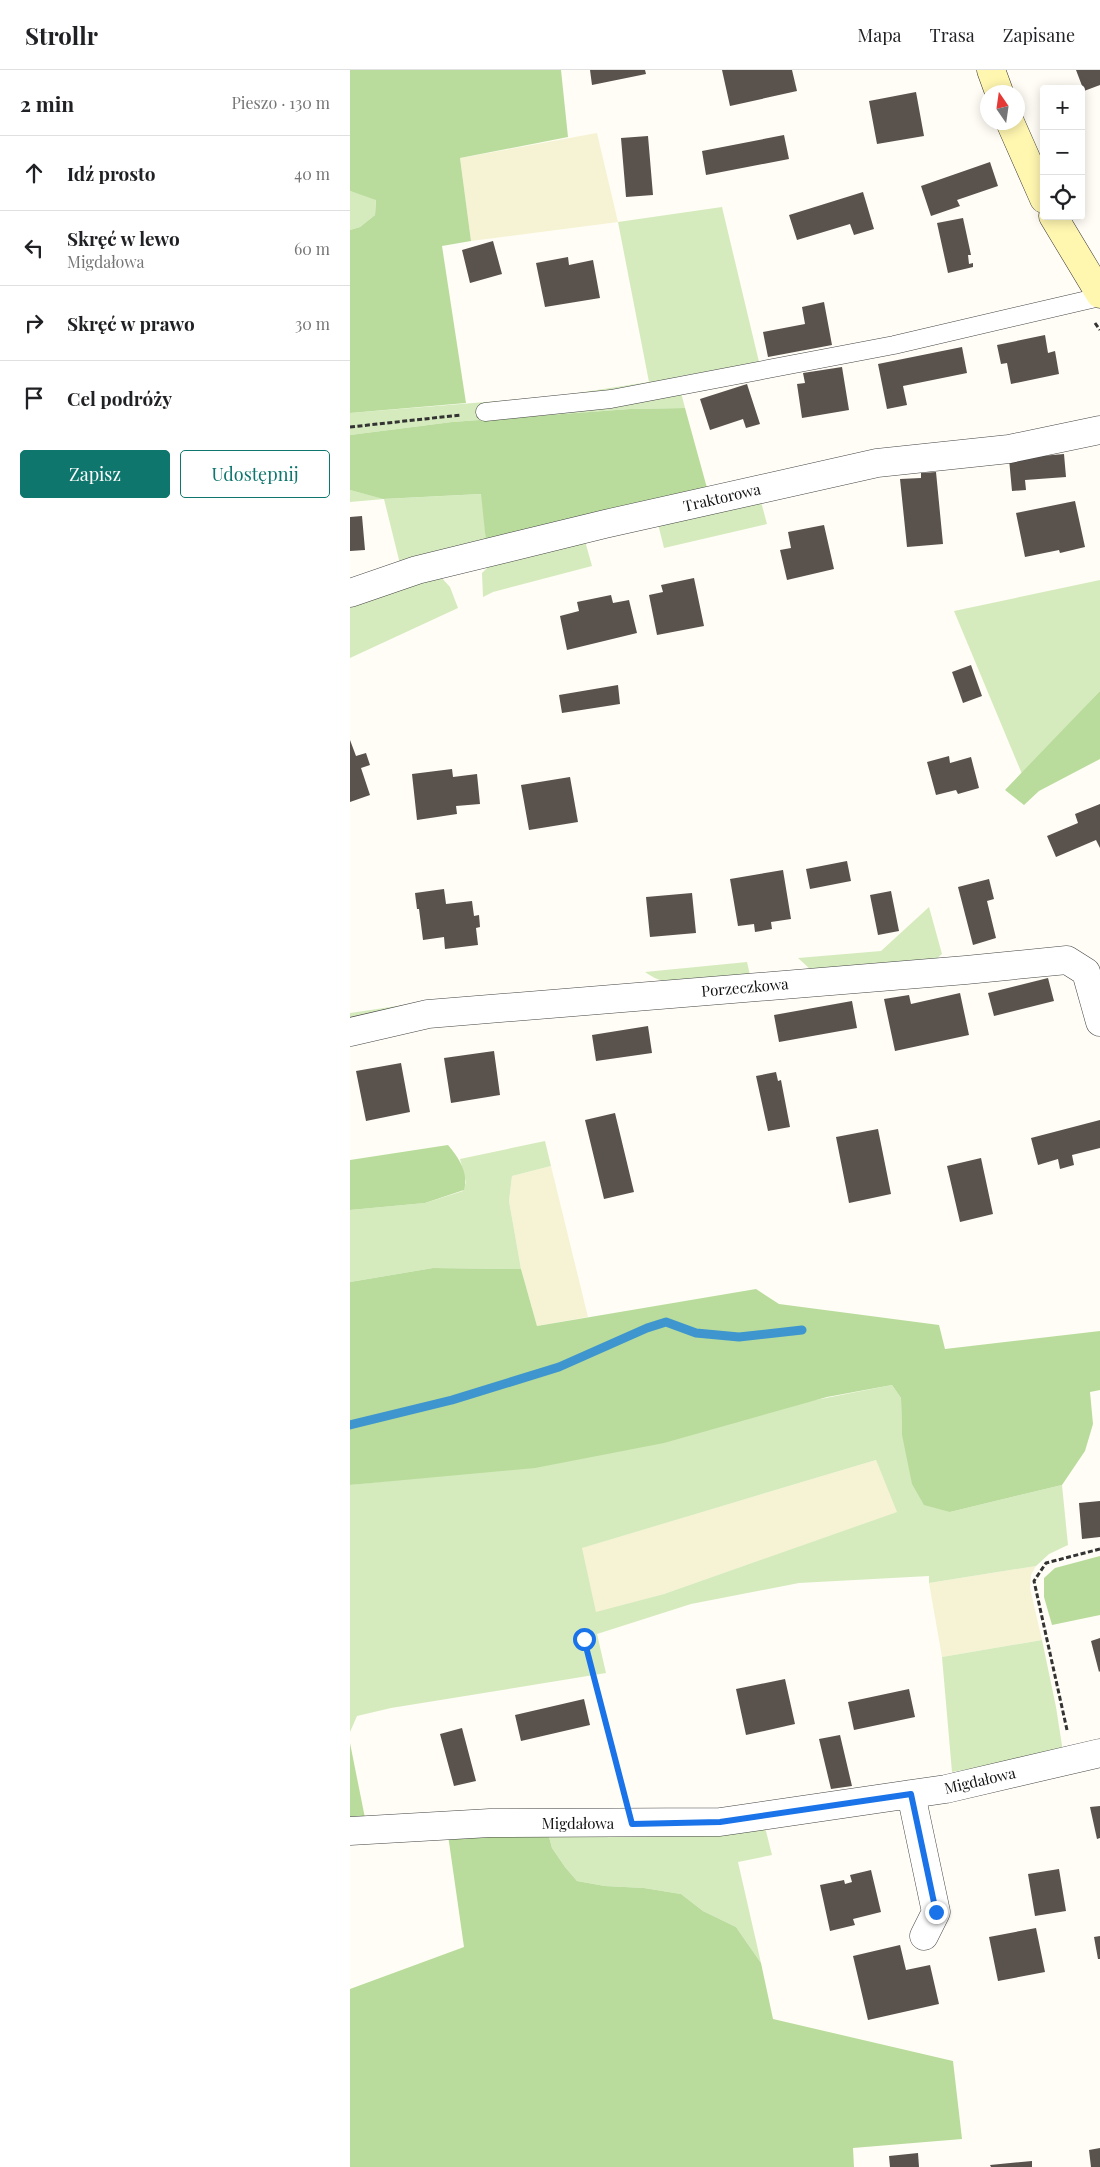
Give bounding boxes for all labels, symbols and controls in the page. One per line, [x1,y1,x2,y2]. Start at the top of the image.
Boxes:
text: Strollr [25,19,98,51]
text: Mapa [858,23,902,47]
text: Trasa [930,23,975,47]
text: Zapisane [1003,23,1075,47]
north arrow [980,85,1025,130]
map controls [1040,85,1085,220]
button: + [1040,85,1085,130]
text: 2 min [20,89,74,117]
text: Pieszo · 130 m [231,92,330,113]
button: − [1040,130,1085,175]
icon: ahead [20,159,48,187]
text: Idź prosto [67,160,155,186]
text: 40 m [294,163,330,184]
button: locate [1040,175,1085,220]
text: Skręć w lewo [67,225,180,251]
icon: left [20,234,48,262]
text: 60 m [294,238,330,259]
text: Migdałowa [67,251,144,272]
icon: right [20,309,48,337]
text: Skręć w prawo [67,310,195,336]
text: 30 m [295,313,330,334]
icon: arrive [20,384,48,412]
text: Cel podróży [67,385,172,411]
button: Zapisz [20,450,170,498]
button: Udostępnij [180,450,330,498]
street label: Traktorowa [681,478,763,516]
street label: Porzeczkowa [700,973,790,1001]
route start [573,1628,596,1651]
street label: Migdałowa [942,1762,1018,1798]
street label: Migdałowa [542,1813,615,1833]
route end [925,1901,948,1924]

